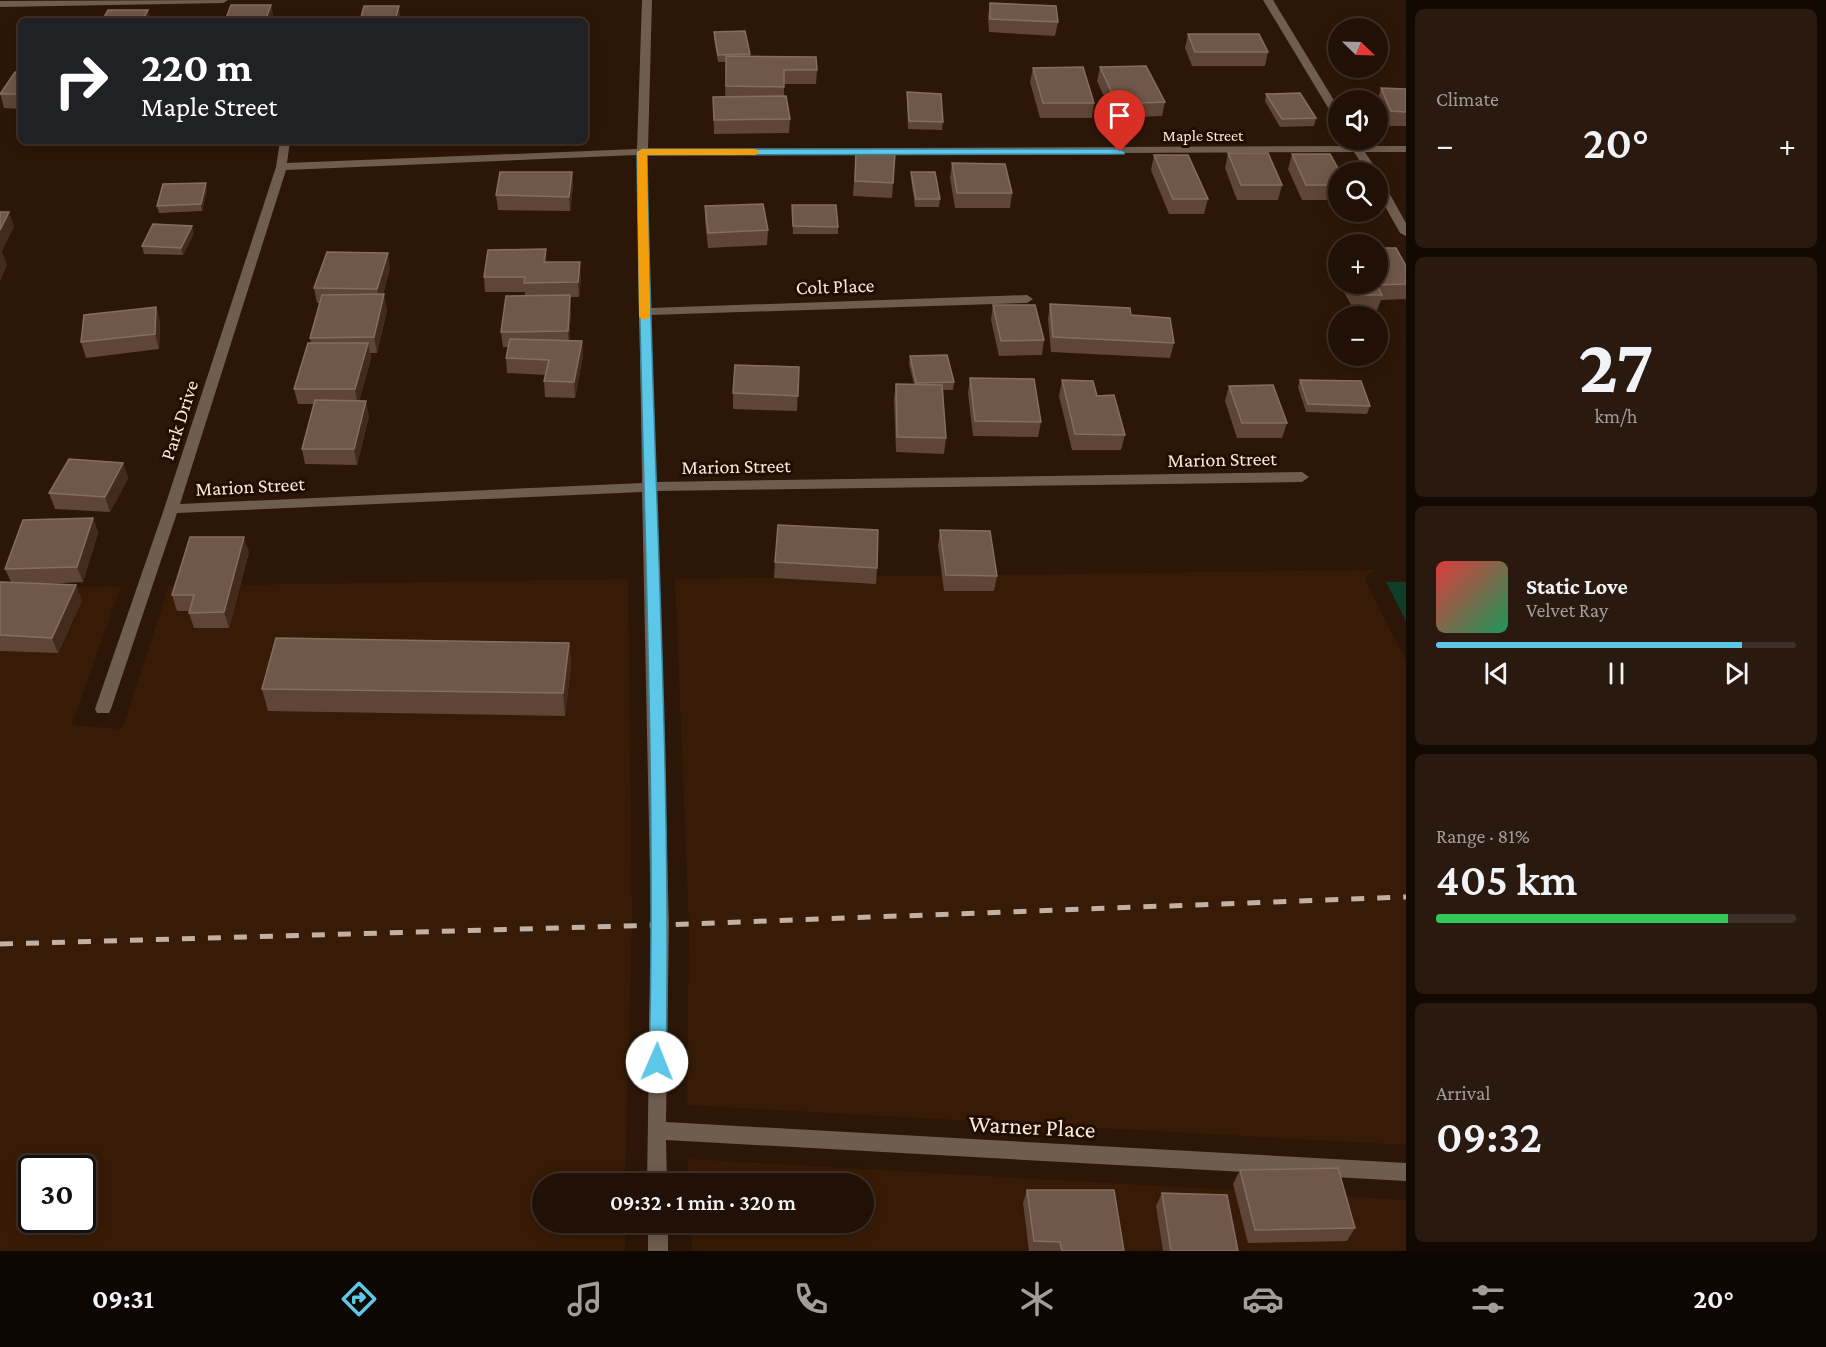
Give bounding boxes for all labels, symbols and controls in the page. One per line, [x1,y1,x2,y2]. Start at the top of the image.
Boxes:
north arrow [1328,18,1388,78]
map controls [1328,18,1388,366]
icon: right [42,42,120,120]
text: 220 m [141,43,252,90]
text: Climate [1436,88,1499,110]
pin [1094,90,1145,152]
button: sound [1328,90,1388,150]
text: Maple Street [141,92,277,122]
icon: arrive [1103,99,1136,132]
text: 20° [1583,118,1649,168]
text: − [1436,126,1453,163]
text: + [1779,126,1796,163]
street label: Maple Street [1163,127,1244,145]
button: search [1328,162,1388,222]
button: + [1328,234,1388,294]
street label: Colt Place [795,274,875,298]
button: − [1328,306,1388,366]
text: 27 [1578,322,1654,409]
street label: Park Drive [156,377,202,463]
text: km/h [1594,405,1638,427]
street label: Marion Street [1167,447,1277,471]
street label: Marion Street [681,454,791,478]
street label: Marion Street [195,472,306,500]
text: Static Love [1526,574,1628,599]
text: Velvet Ray [1526,599,1608,621]
icon: previous [1480,657,1513,690]
icon: pause [1600,657,1633,690]
icon: next [1720,657,1753,690]
text: Range · 81% [1436,825,1530,847]
text: 405 km [1436,855,1577,905]
position arrow [625,1030,689,1094]
text: Arrival [1436,1082,1490,1104]
street label: Warner Place [968,1109,1096,1143]
text: 09:32 [1436,1112,1542,1162]
speed limit sign: 30 [18,1155,96,1233]
text: 09:32 · 1 min · 320 m [610,1190,796,1215]
icon: directions [338,1278,380,1320]
icon: music [564,1278,606,1320]
icon: phone [790,1278,832,1320]
icon: climate [1016,1278,1058,1320]
icon: car [1242,1278,1284,1320]
icon: filters [1467,1278,1509,1320]
text: 09:31 [92,1284,154,1314]
text: 20° [1693,1284,1734,1314]

